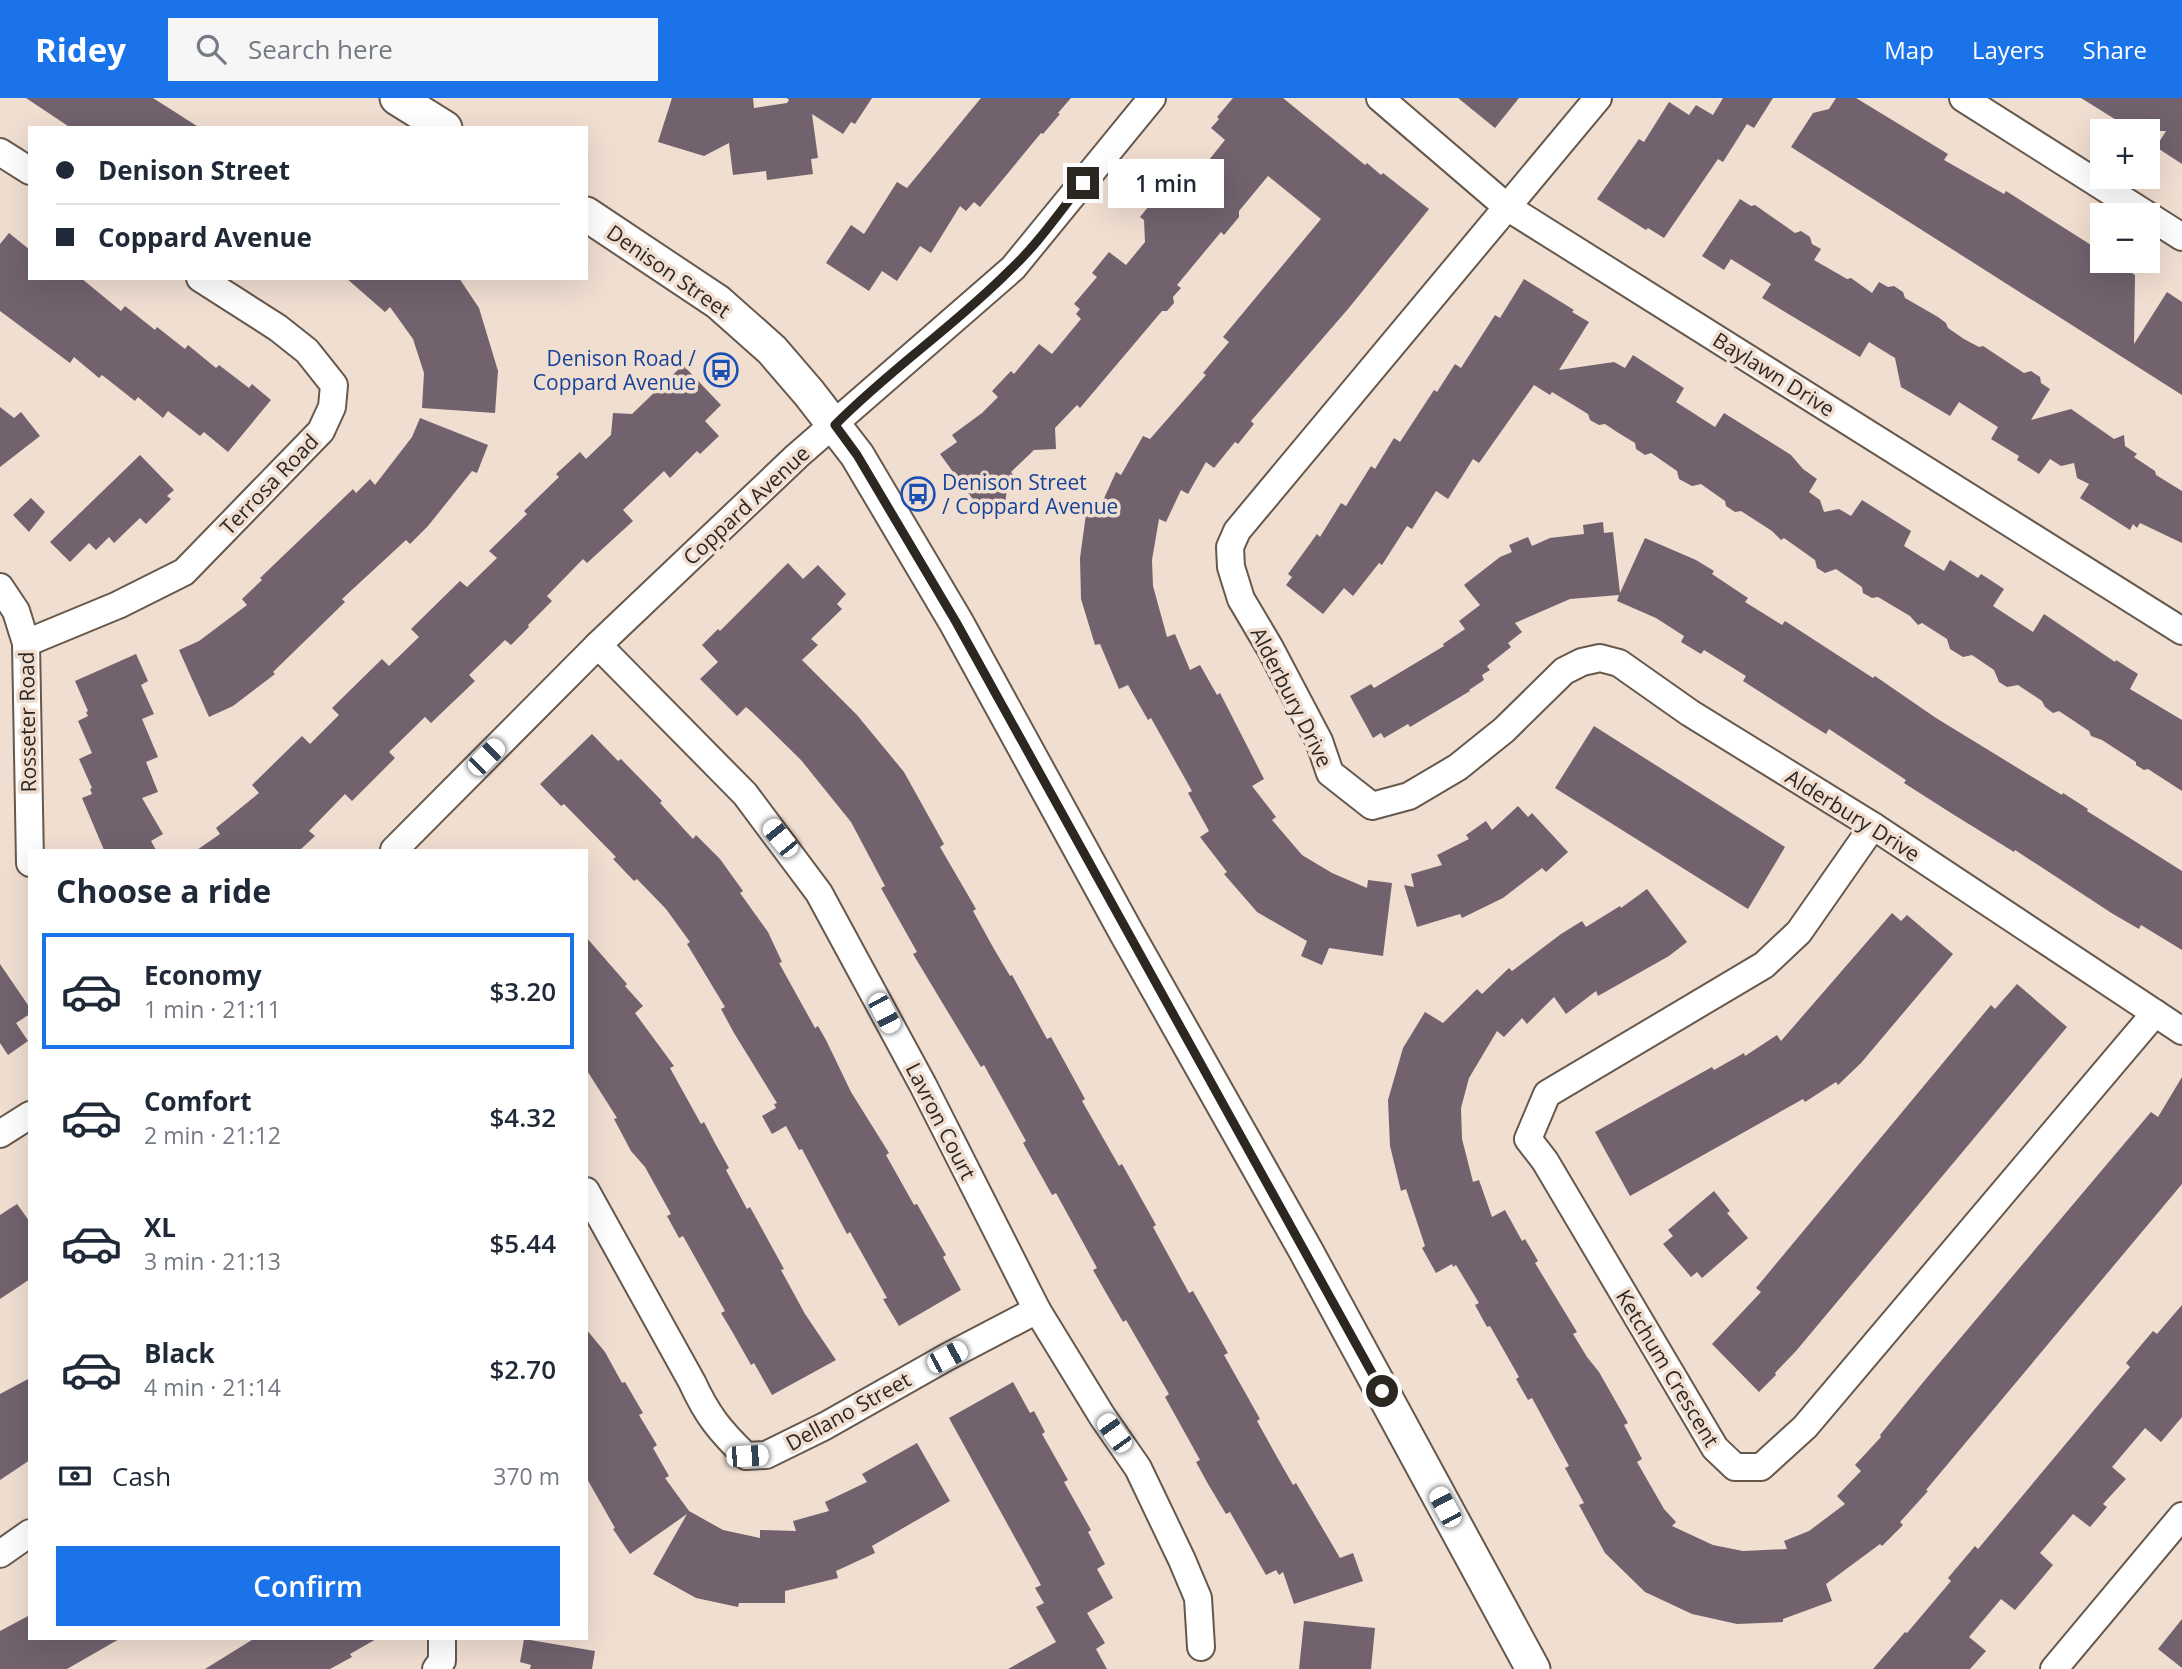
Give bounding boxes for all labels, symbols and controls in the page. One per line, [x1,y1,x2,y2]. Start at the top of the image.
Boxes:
search box [168,18,658,81]
text: Ridey [35,27,126,72]
icon: search [192,30,230,68]
text: Search here [248,31,393,67]
text: Map [1884,33,1934,66]
text: Layers [1972,33,2045,66]
text: Share [2083,33,2147,66]
map controls [2090,119,2160,273]
button: + [2090,119,2160,189]
text: Denison Street [98,152,290,188]
callout: 1 min [1108,158,1223,208]
route end [1067,167,1099,199]
text: 1 min [1135,167,1197,199]
button: − [2090,203,2160,273]
street label: Denison Street [602,218,736,324]
text: Coppard Avenue [98,219,312,255]
street label: Baylawn Drive [1708,325,1840,423]
place label: Denison Road / Coppard Avenue [533,344,696,396]
bus stop icon: Denison Road / Coppard Avenue [702,351,740,389]
street label: Terrosa Road [214,427,324,541]
street label: Coppard Avenue [677,439,815,571]
place label: Denison Street / Coppard Avenue [942,468,1118,520]
bus stop icon: Denison Street / Coppard Avenue [899,475,937,513]
street label: Alderbury Drive [1245,622,1339,772]
street label: Rosseter Road [12,651,42,793]
car [464,735,509,779]
street label: Alderbury Drive [1780,762,1926,868]
car [759,815,802,861]
text: Choose a ride [56,869,271,912]
text: Economy [144,957,262,993]
icon: car [60,960,123,1023]
text: $3.20 [489,973,556,1009]
car [865,990,904,1036]
text: 1 min · 21:11 [144,993,281,1025]
street label: Lavron Court [900,1058,982,1184]
text: Comfort [144,1083,251,1119]
icon: car [60,1086,123,1149]
text: $4.32 [489,1099,556,1135]
text: 2 min · 21:12 [144,1119,281,1151]
text: XL [144,1209,176,1245]
icon: car [60,1212,123,1275]
text: $5.44 [489,1225,556,1261]
text: 3 min · 21:13 [144,1245,281,1277]
street label: Ketchum Crescent [1610,1284,1726,1452]
text: Black [144,1335,215,1371]
icon: car [60,1338,123,1401]
car [924,1338,971,1376]
text: $2.70 [489,1351,556,1387]
street label: Dellano Street [780,1365,916,1457]
text: 4 min · 21:14 [144,1371,281,1403]
route start [1366,1375,1398,1407]
car [1094,1410,1135,1456]
car [726,1444,769,1468]
icon: cash [56,1457,94,1495]
text: Cash [112,1458,171,1494]
text: 370 m [493,1460,560,1492]
car [1426,1484,1465,1530]
button: Confirm [56,1546,560,1626]

